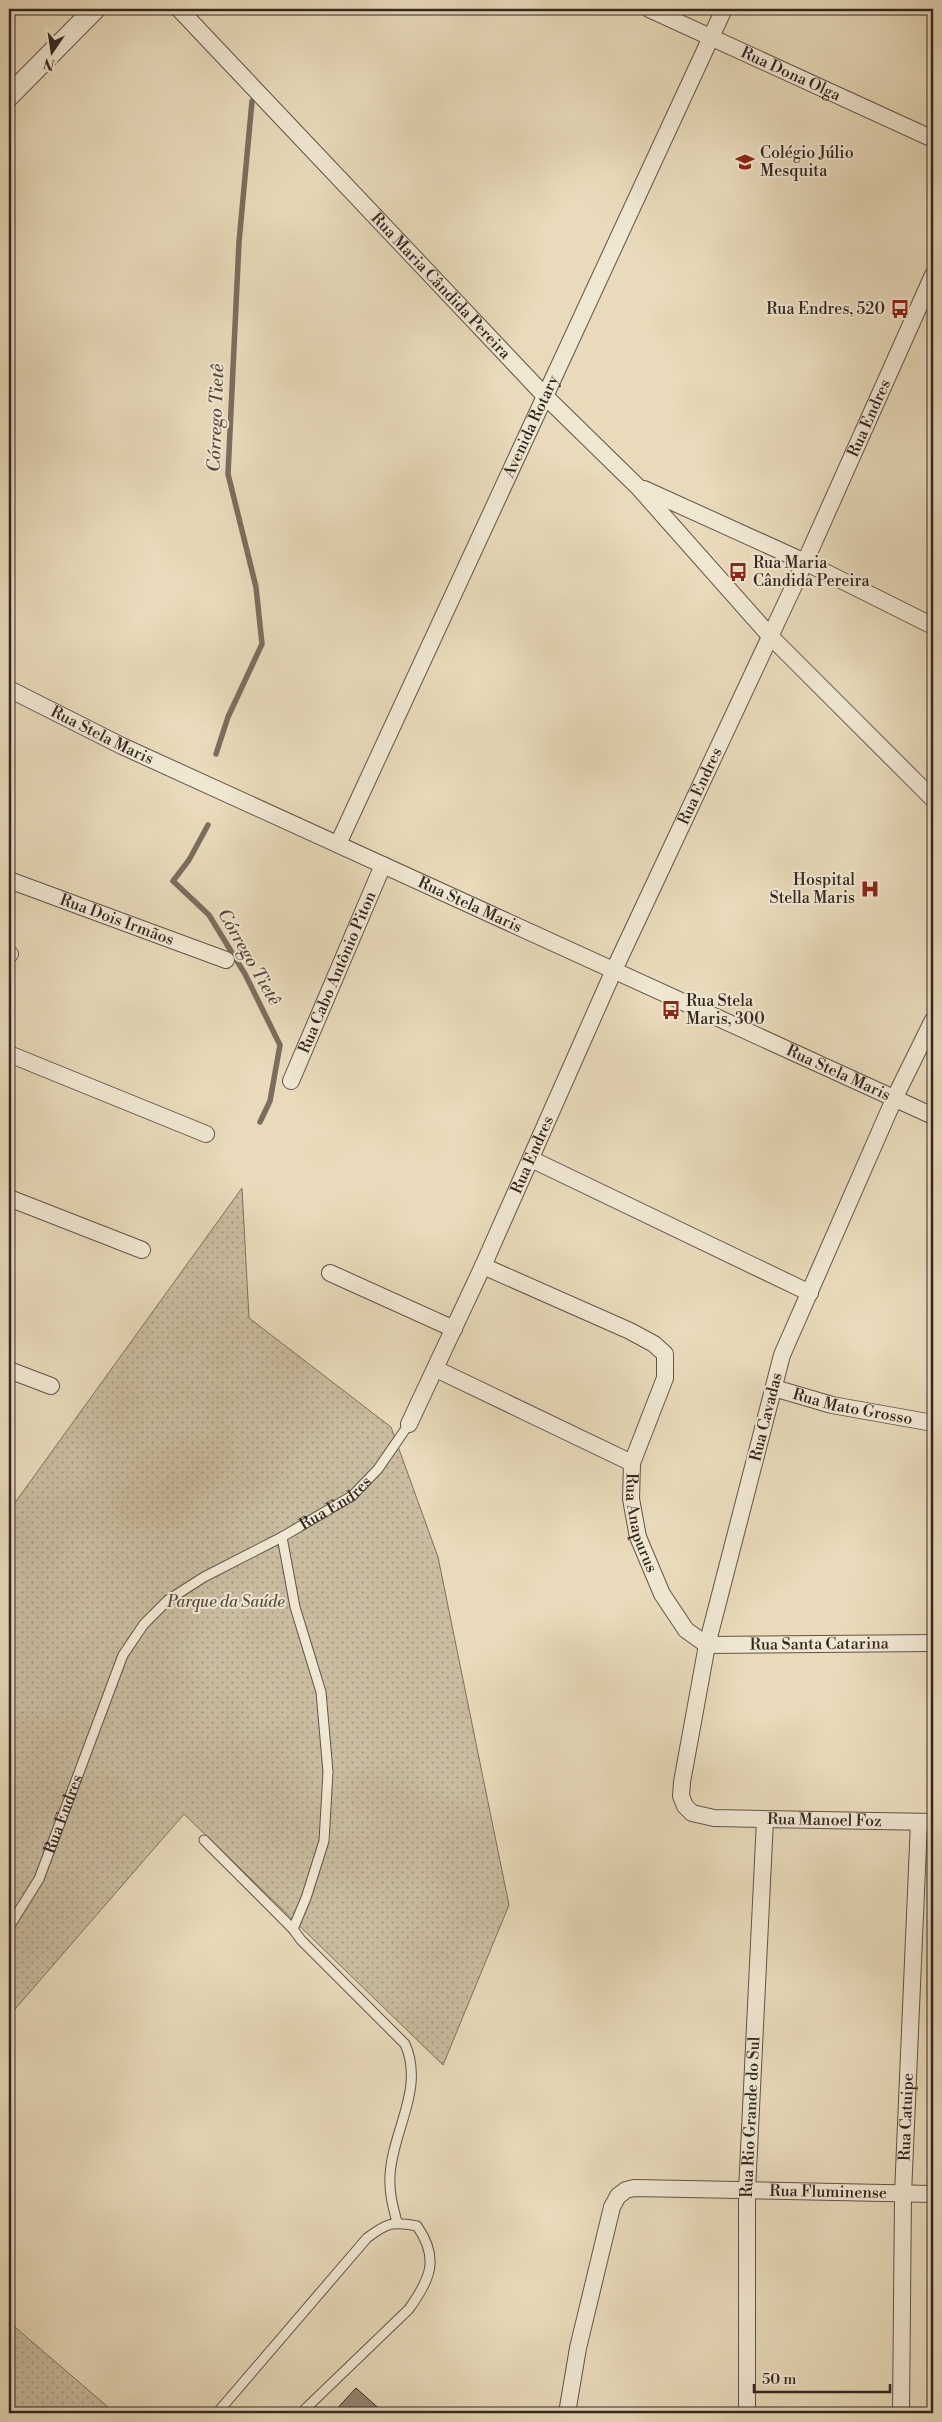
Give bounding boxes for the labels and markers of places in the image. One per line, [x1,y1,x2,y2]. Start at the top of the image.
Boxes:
place label: Colégio Júlio Mesquita [760,143,854,181]
school or university icon: Colégio Júlio Mesquita [734,151,756,173]
bus stop icon: Rua Endres, 520 [889,298,911,320]
place label: Rua Endres, 520 [766,299,885,319]
place label: Rua Maria Cândida Pereira [753,553,870,591]
bus stop icon: Rua Maria Cândida Pereira [727,561,749,583]
place label: Hospital Stella Maris [770,870,855,908]
hospital icon: Hospital Stella Maris [859,878,881,900]
place label: Rua Stela Maris, 300 [686,991,765,1029]
bus stop icon: Rua Stela Maris, 300 [660,999,682,1021]

